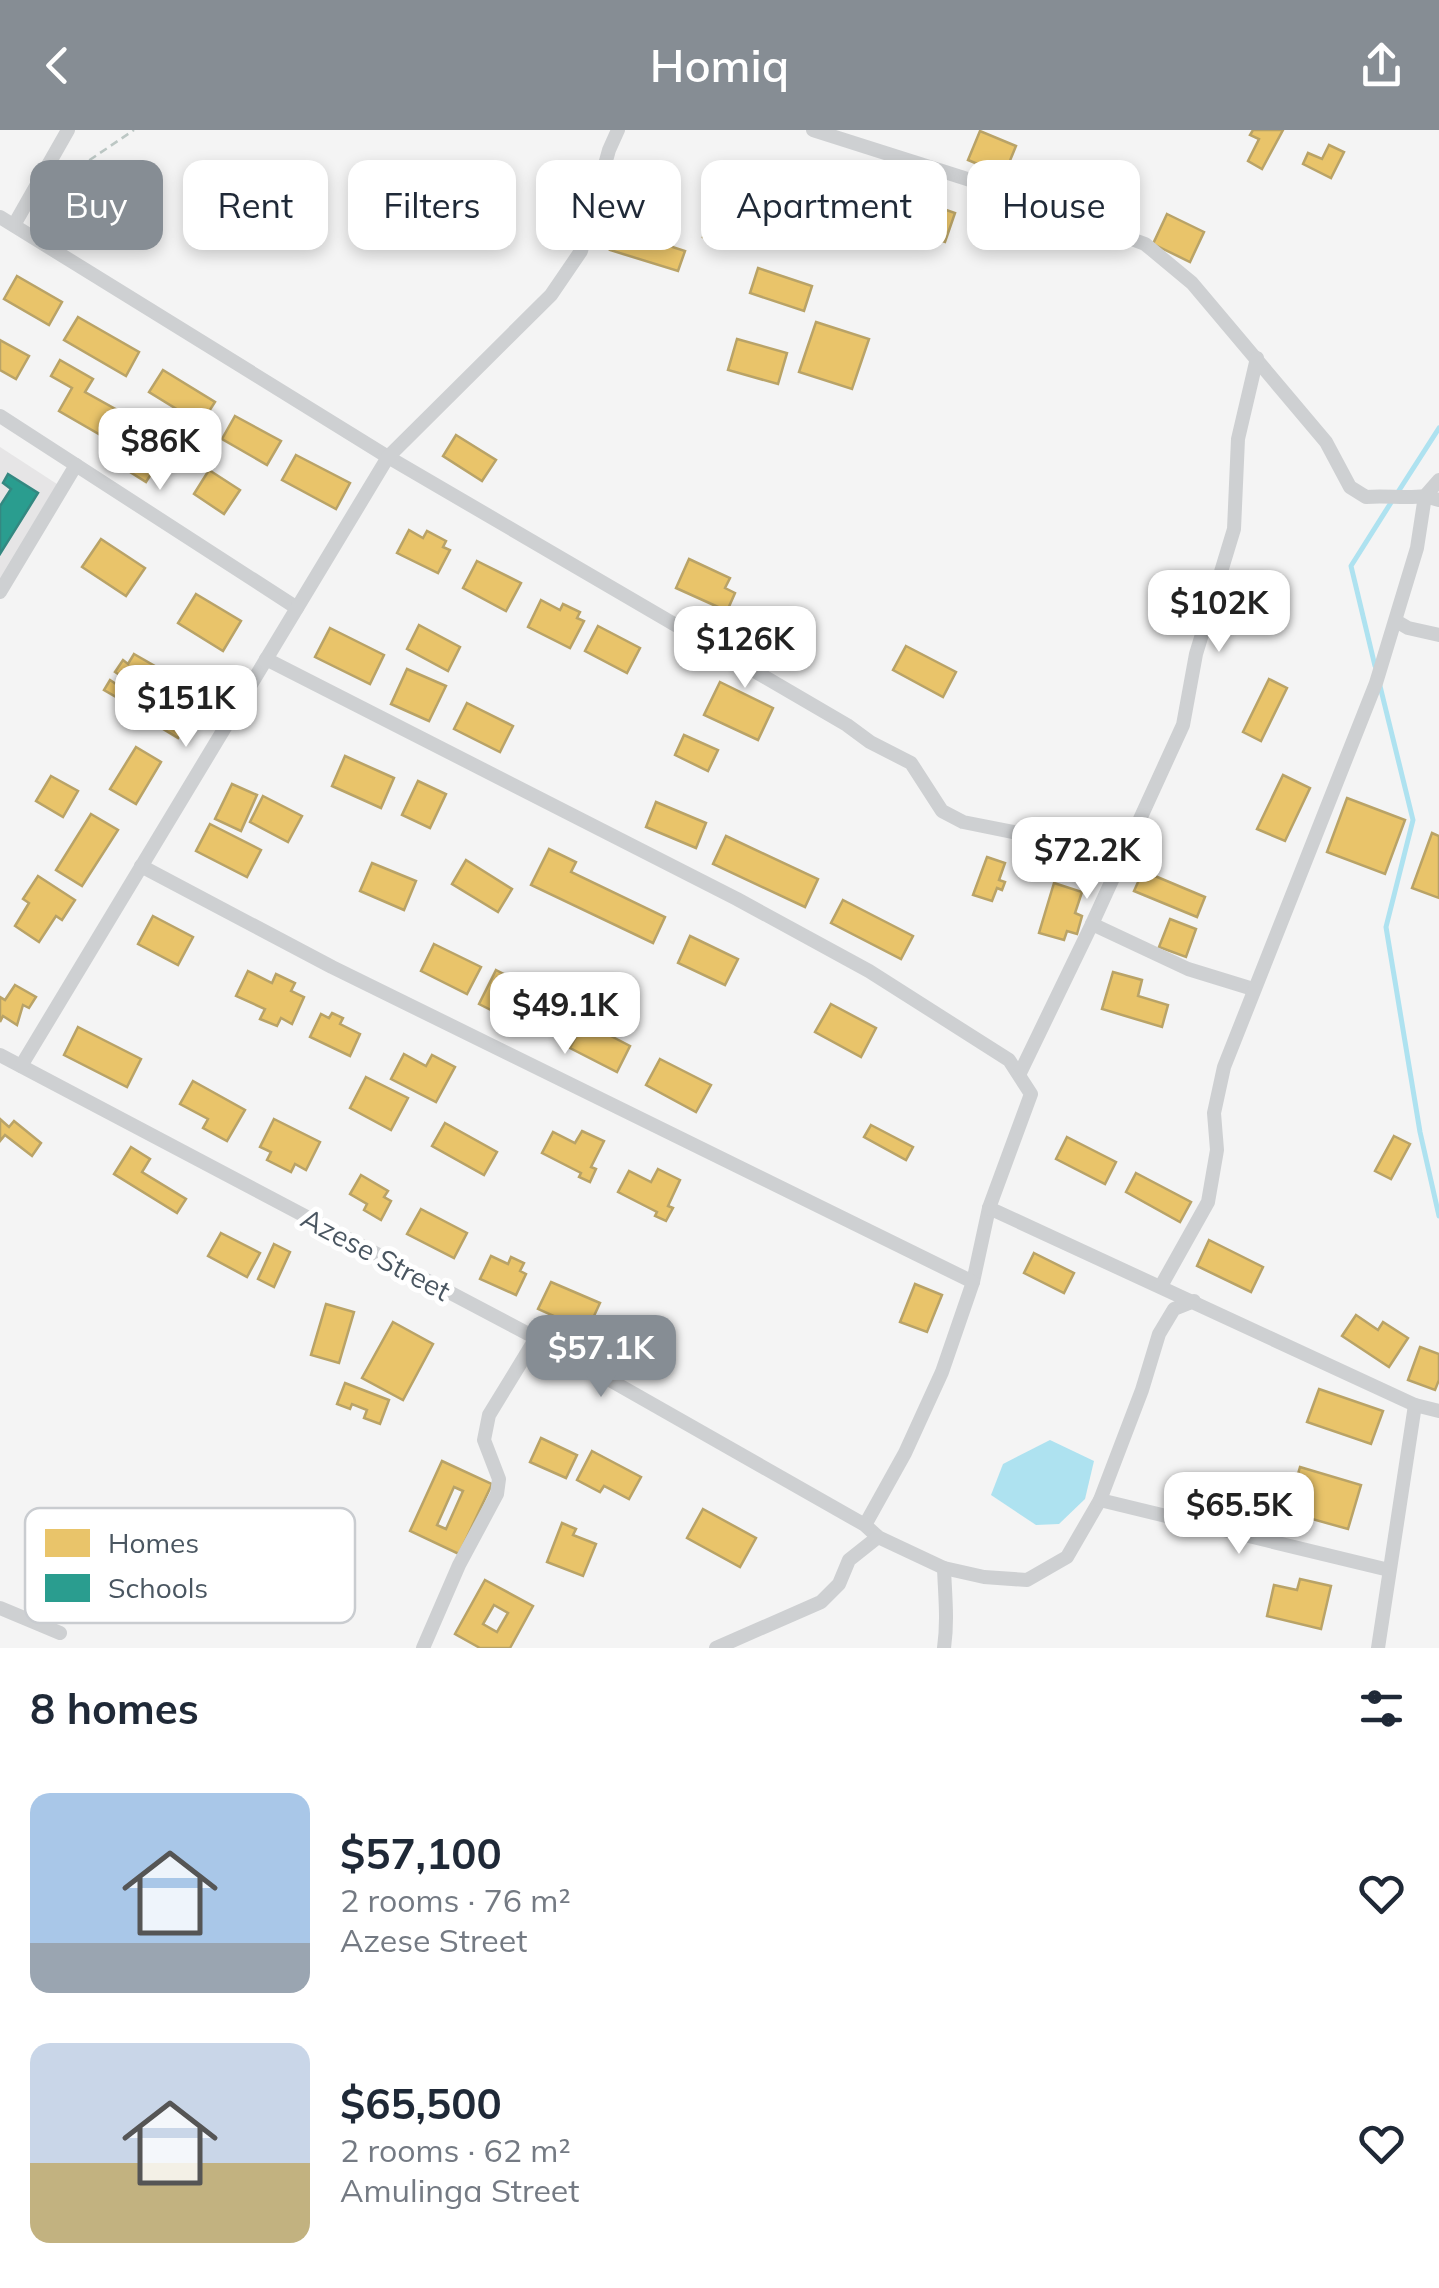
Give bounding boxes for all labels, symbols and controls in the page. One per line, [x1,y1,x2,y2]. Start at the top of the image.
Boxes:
text: Homiq [650,37,789,93]
icon: back [30,38,85,93]
icon: share [1354,38,1409,93]
chip: Buy [30,160,163,250]
chip: Rent [183,160,328,250]
chip: Filters [348,160,516,250]
chip: New [536,160,681,250]
chip: Apartment [701,160,947,250]
chip: House [967,160,1140,250]
pin: $86K [101,408,219,493]
text: $86K [121,420,199,460]
pin: $102K [1149,570,1289,655]
text: $102K [1170,582,1268,622]
pin: $126K [675,606,815,691]
text: $126K [696,618,794,658]
pin: $151K [116,665,256,750]
text: $151K [137,677,235,717]
pin: $72.2K [1006,817,1168,902]
text: $72.2K [1034,829,1140,869]
pin: $49.1K [484,972,646,1057]
text: $49.1K [512,984,618,1024]
street label: Azese Street [295,1200,457,1308]
pin: $57.1K [520,1315,682,1400]
text: $57.1K [548,1327,654,1367]
pin: $65.5K [1158,1472,1320,1557]
text: $65.5K [1186,1484,1292,1524]
legend [25,1508,355,1623]
text: Homes [108,1525,199,1560]
text: Schools [108,1570,208,1605]
icon: filters [1354,1681,1409,1736]
text: 8 homes [30,1682,199,1735]
text: $57,100 [340,1827,502,1880]
icon: home [110,1833,230,1953]
icon: heart [1354,1866,1409,1921]
text: 2 rooms · 76 m² [340,1880,571,1920]
text: Azese Street [340,1920,527,1960]
text: $65,500 [340,2077,502,2130]
icon: home [110,2083,230,2203]
icon: heart [1354,2116,1409,2171]
text: 2 rooms · 62 m² [340,2130,571,2170]
text: Amulinga Street [340,2170,579,2210]

